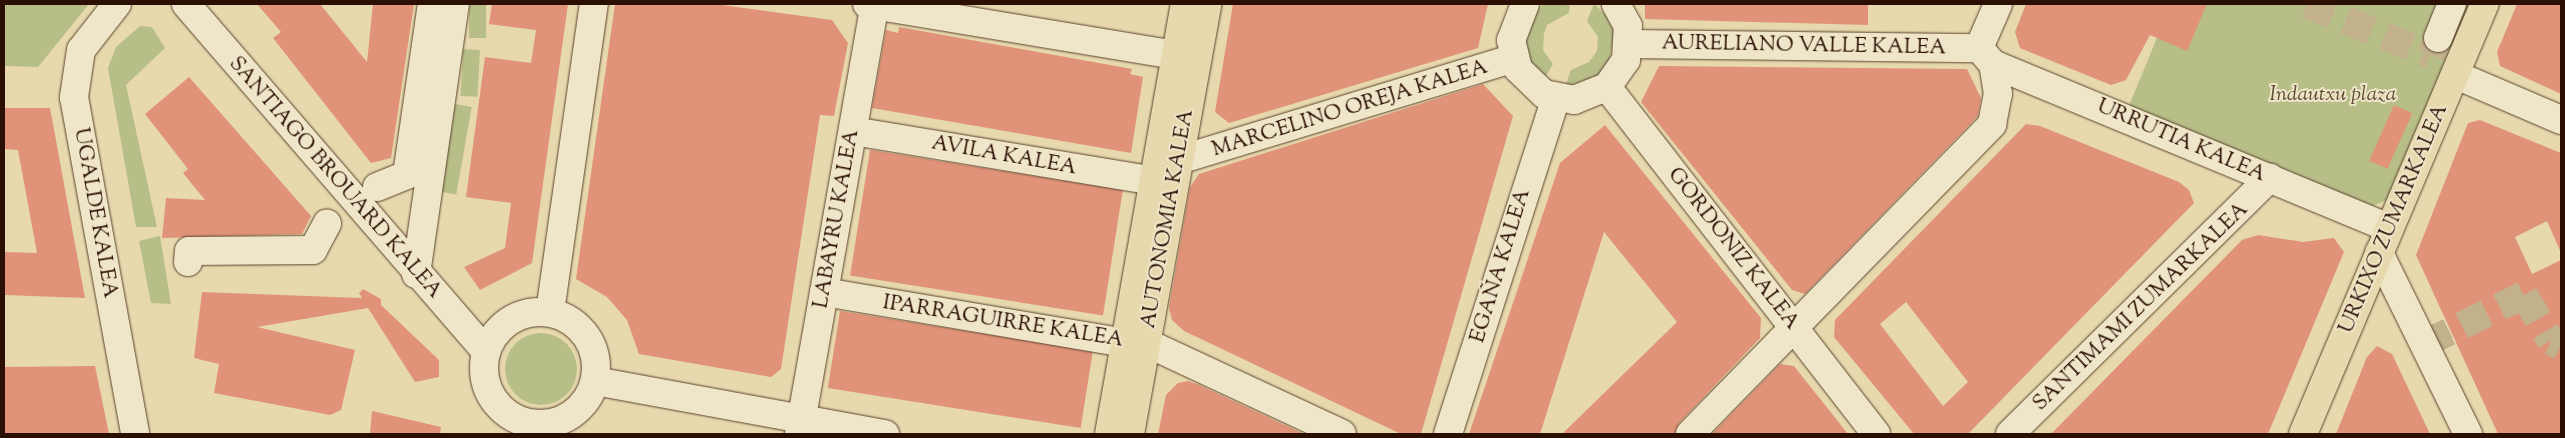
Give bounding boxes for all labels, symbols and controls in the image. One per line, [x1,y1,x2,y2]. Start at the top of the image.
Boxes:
street label: AURELIANO VALLE KALEA [1662,31,1946,61]
street label: SANTIAGO BROUARD KALEA [223,52,447,304]
street label: MARCELINO OREJA KALEA [1209,55,1491,163]
park label: Indautxu plaza [2270,82,2396,108]
street label: URRUTIA KALEA [2093,94,2269,188]
street label: URKIXO ZUMARKALEA [2334,100,2454,338]
street label: AUTONOMIA KALEA [1136,107,1200,331]
street label: UGALDE KALEA [68,126,122,300]
street label: LABAYRU KALEA [809,128,865,310]
street label: AVILA KALEA [930,131,1078,181]
street label: GORDONIZ KALEA [1662,163,1804,335]
street label: EGAÑA KALEA [1466,186,1536,346]
street label: SANTIMAMI ZUMARKALEA [2028,197,2254,417]
street label: IPARRAGUIRRE KALEA [881,291,1125,353]

